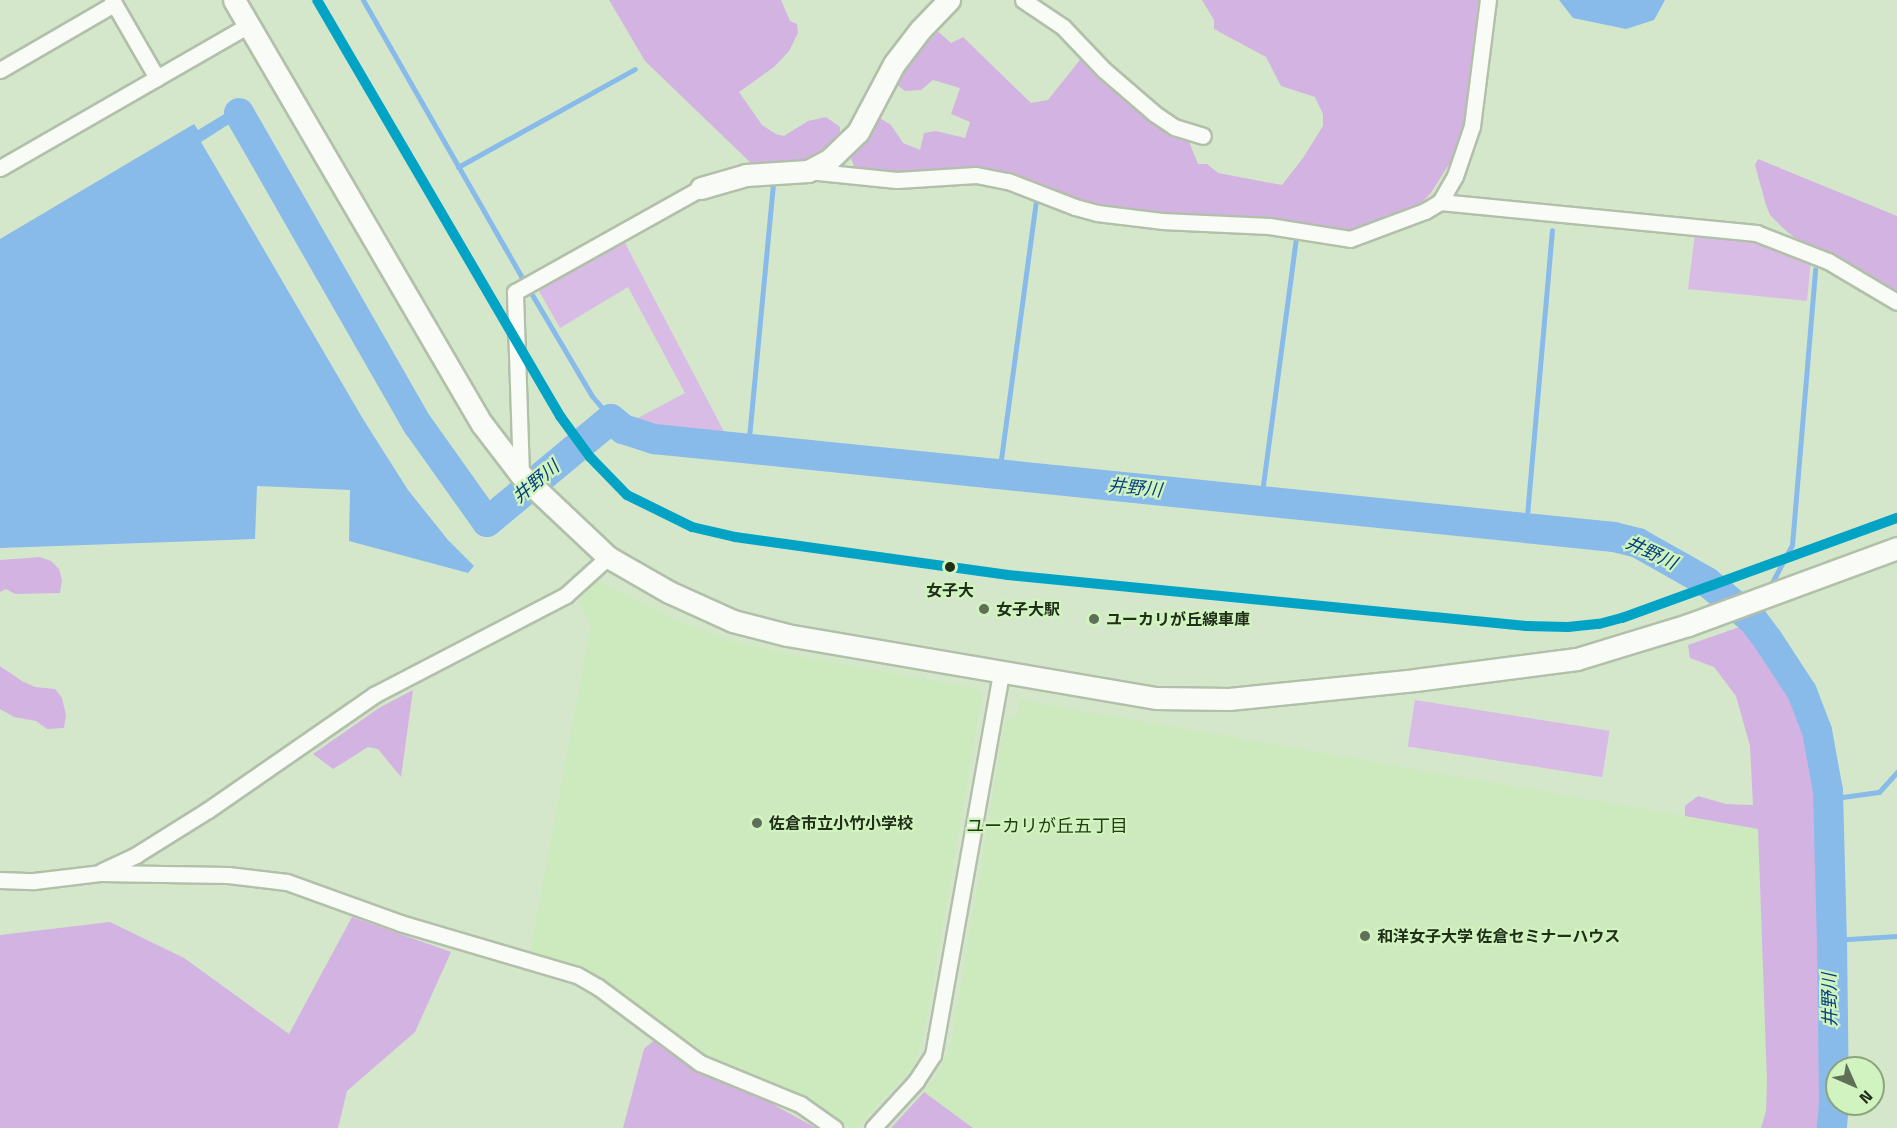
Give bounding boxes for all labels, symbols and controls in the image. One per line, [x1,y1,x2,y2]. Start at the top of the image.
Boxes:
water label: 井野川 [508,456,564,508]
water label: 井野川 [1107,474,1163,502]
water label: 井野川 [1622,532,1680,574]
marker: 女子大 [939,556,961,578]
place label: 女子大 [926,580,974,600]
place label: 女子大駅 [996,599,1060,619]
marker: 女子大駅 [977,602,991,616]
place label: ユーカリが丘線車庫 [1106,609,1250,629]
marker: ユーカリが丘線車庫 [1087,612,1101,626]
place label: 佐倉市立小竹小学校 [769,813,913,833]
district label: ユーカリが丘五丁目 [966,815,1128,837]
marker: 佐倉市立小竹小学校 [750,816,764,830]
place label: 和洋女子大学 佐倉セミナーハウス [1377,926,1621,946]
marker: 和洋女子大学 佐倉セミナーハウス [1358,929,1372,943]
water label: 井野川 [1819,973,1841,1027]
north arrow [1825,1056,1885,1116]
text: N [1854,1085,1879,1110]

